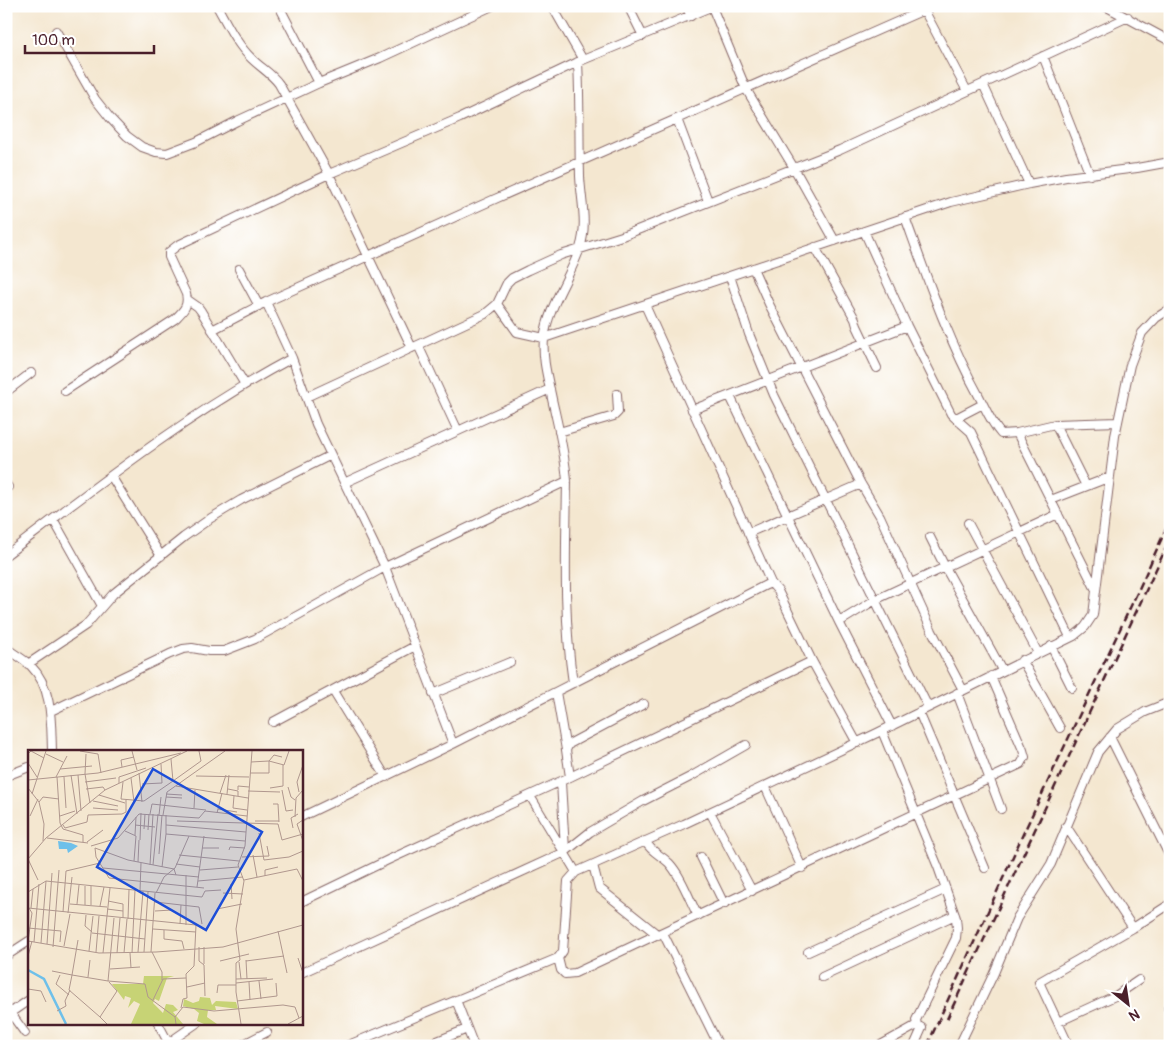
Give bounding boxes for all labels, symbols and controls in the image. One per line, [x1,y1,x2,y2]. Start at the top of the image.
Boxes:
scale bar [25,22,154,54]
text: 100 m [32,31,75,50]
inset map [28,750,302,1024]
north arrow [1104,980,1154,1030]
text: N [1126,1005,1143,1025]

